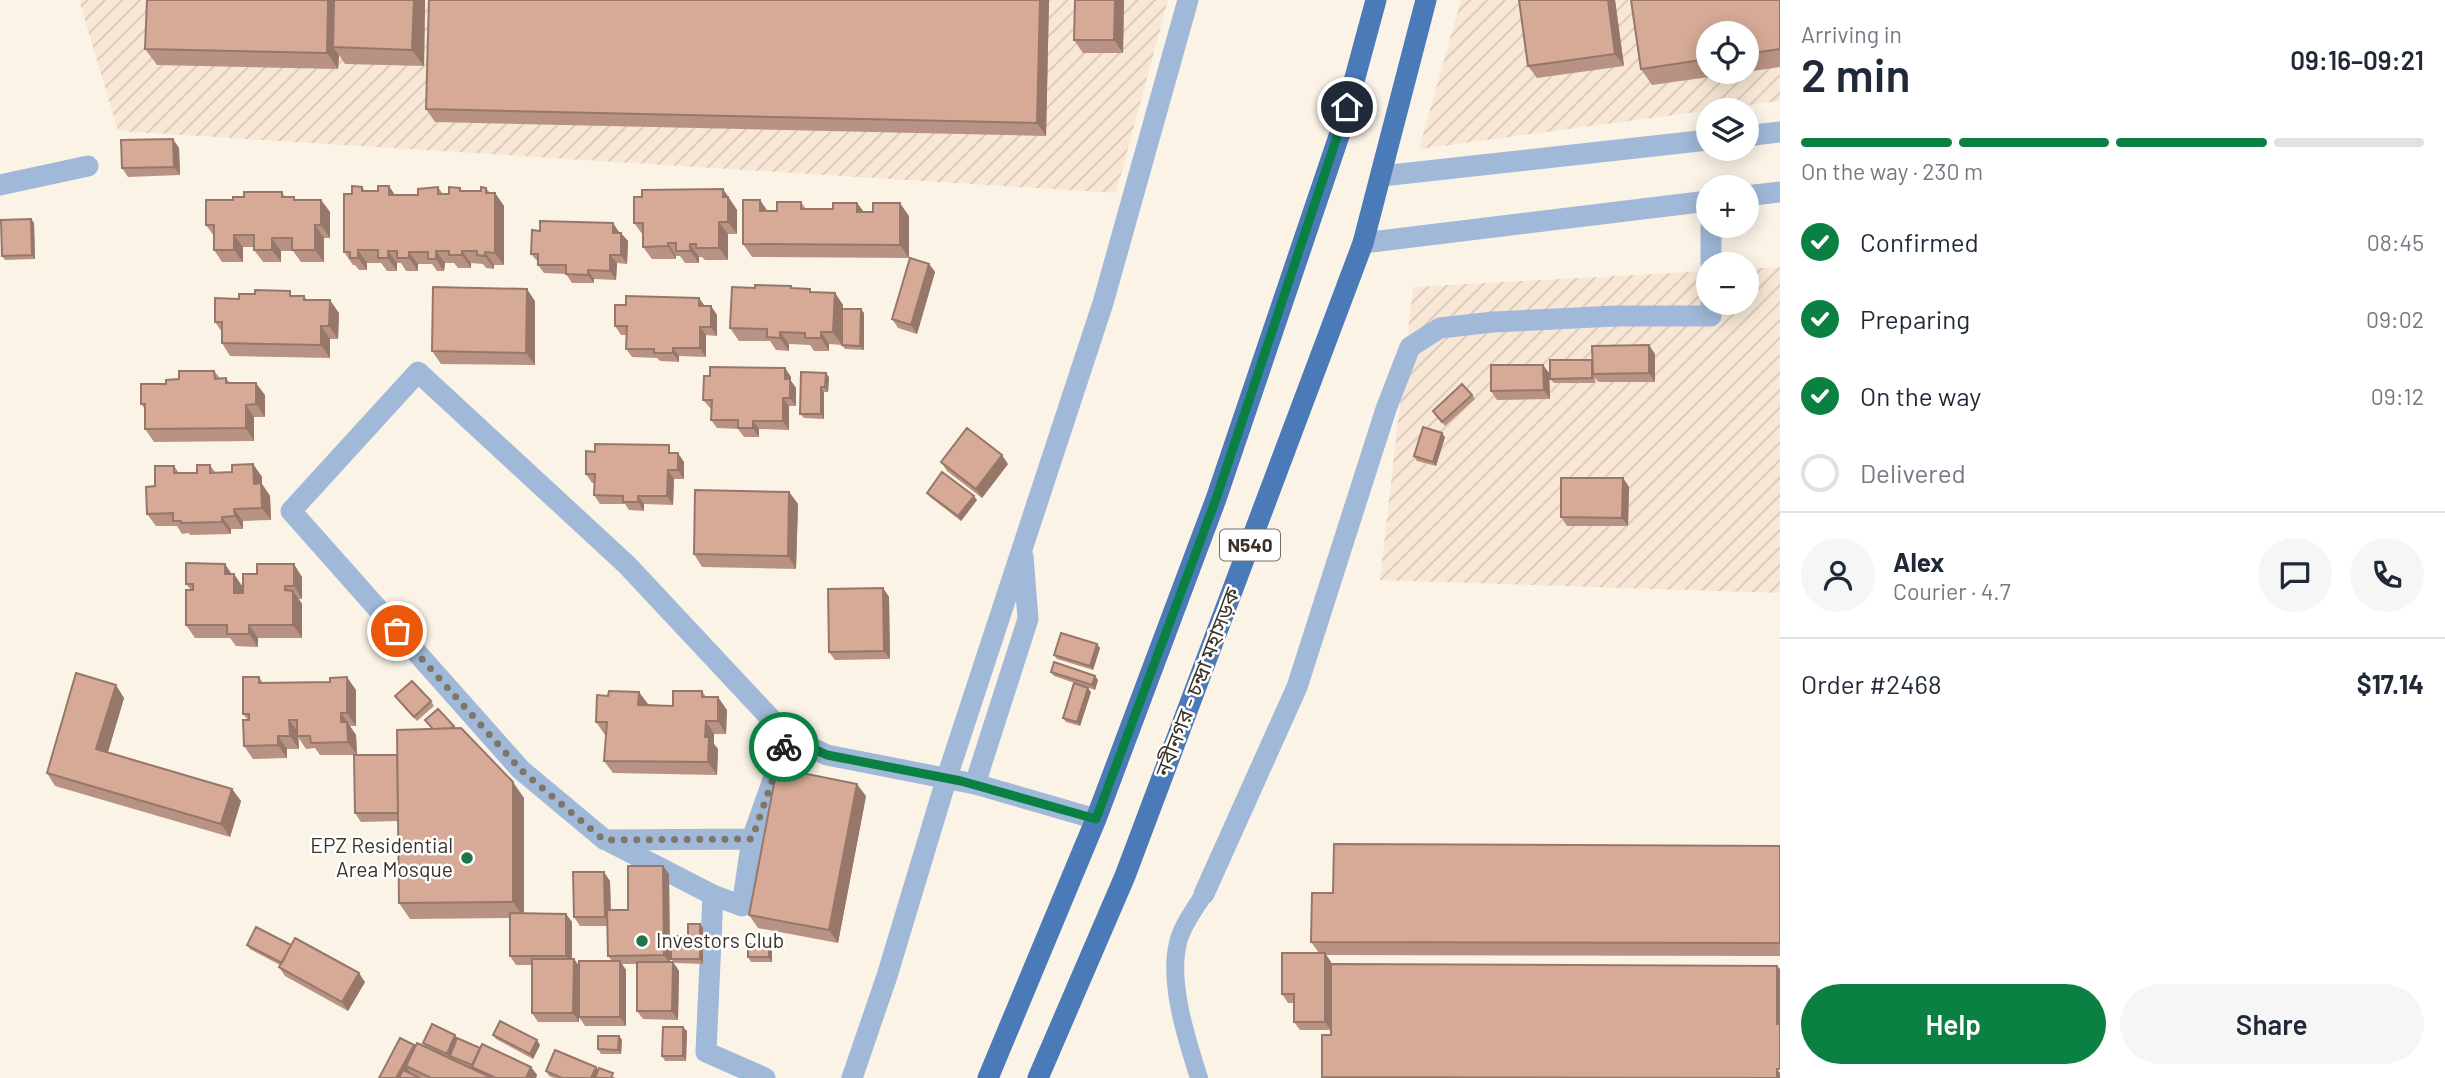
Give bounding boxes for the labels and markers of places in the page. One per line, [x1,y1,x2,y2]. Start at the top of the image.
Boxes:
pin [1317,77,1377,137]
pin [367,601,427,661]
place label: EPZ Residential Area Mosque [310,832,453,881]
marker: EPZ Residential Area Mosque [459,850,475,866]
place label: Investors Club [656,927,784,952]
marker: Investors Club [634,933,650,949]

